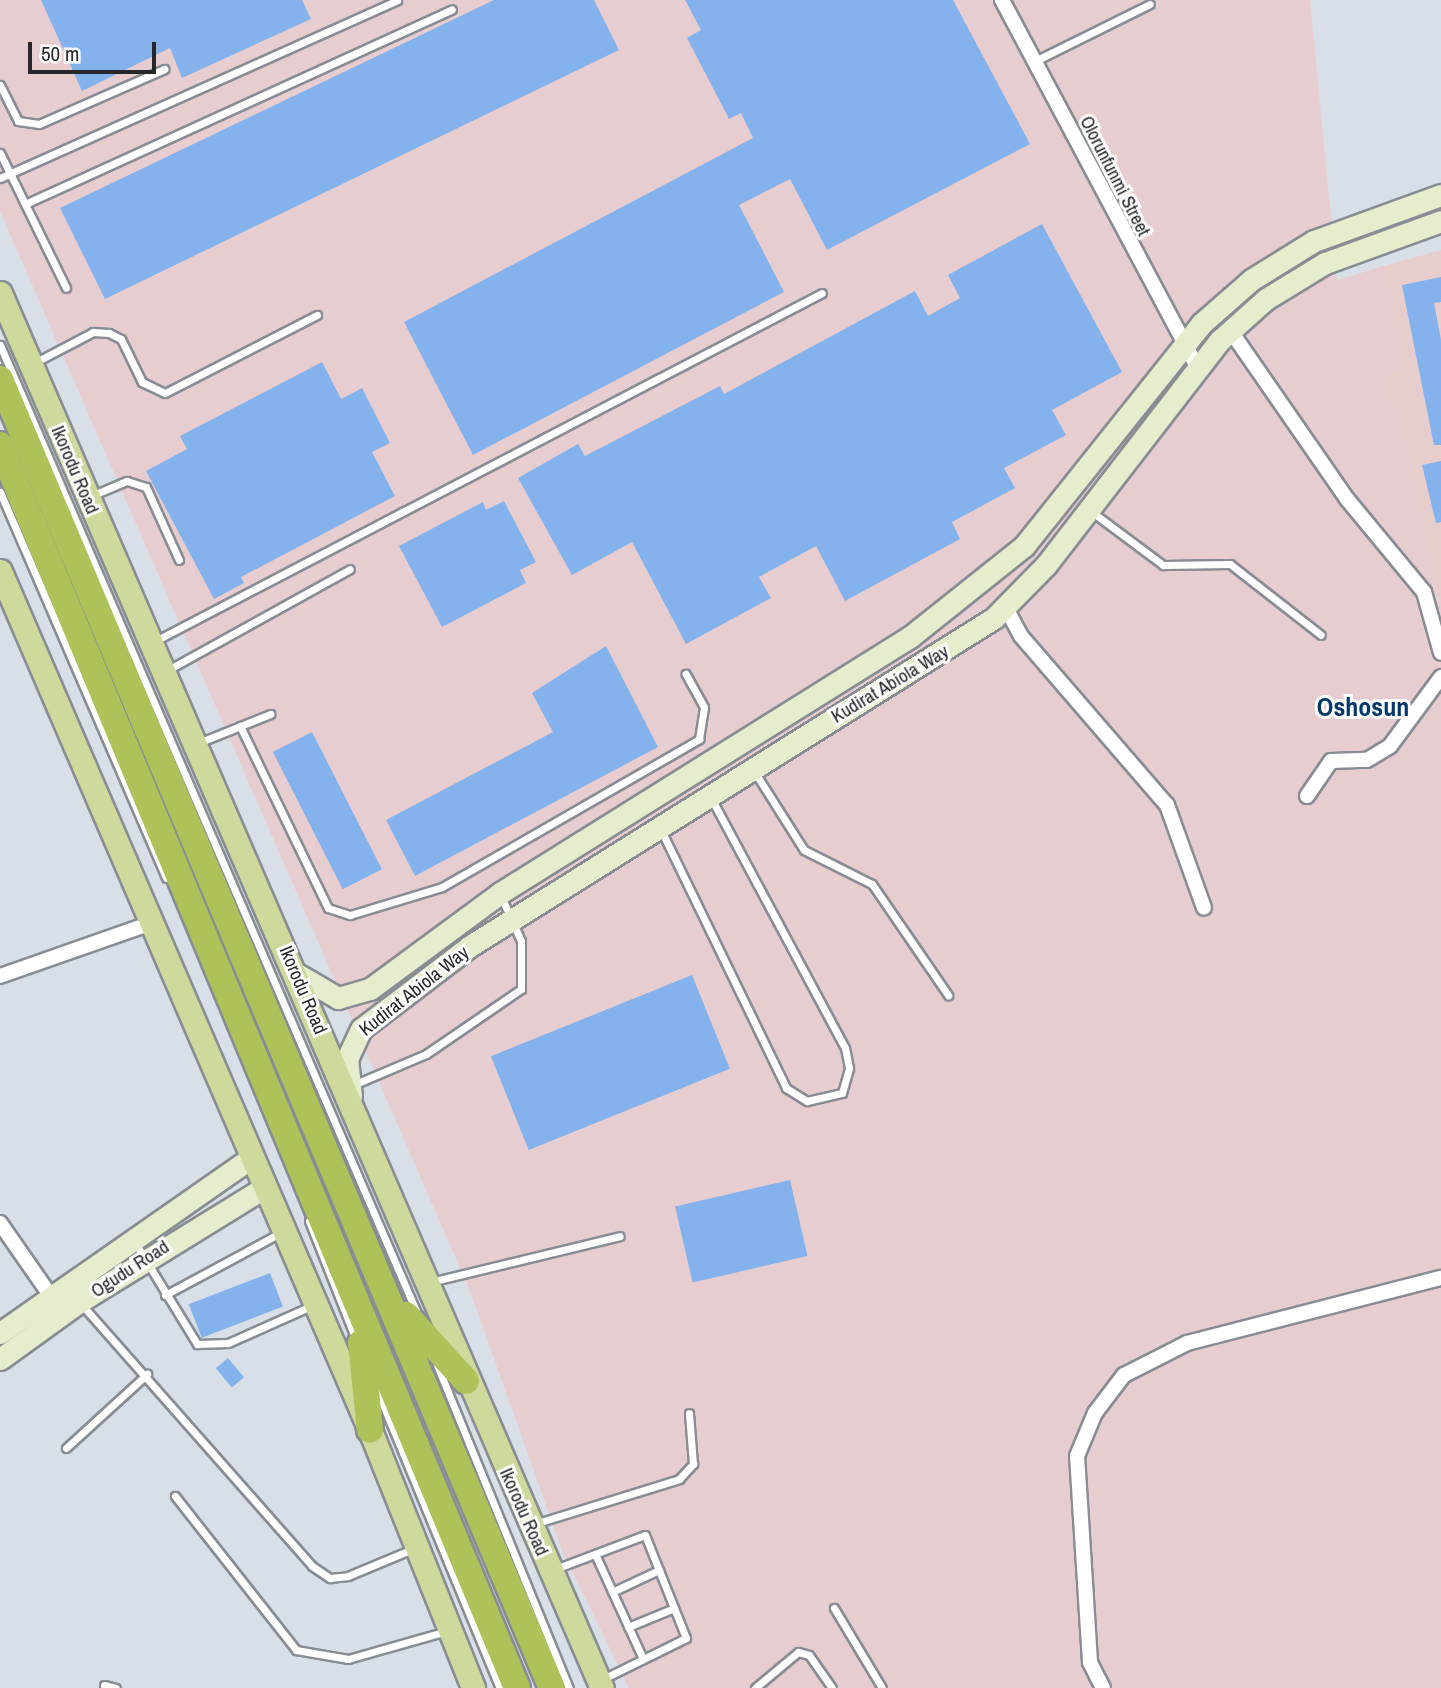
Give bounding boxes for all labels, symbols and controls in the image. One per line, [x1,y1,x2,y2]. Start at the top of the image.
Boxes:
scale bar [32,28,159,72]
text: 50 m [41,39,79,68]
street label: Olorunfunmi Street [1075,112,1155,240]
street label: Ikorodu Road [46,422,104,518]
street label: Kudirat Abiola Way [827,640,953,728]
district label: Oshosun [1317,691,1409,723]
street label: Kudirat Abiola Way [354,941,474,1041]
street label: Ikorodu Road [274,942,332,1038]
street label: Ogudu Road [87,1235,173,1303]
street label: Ikorodu Road [495,1465,553,1559]

